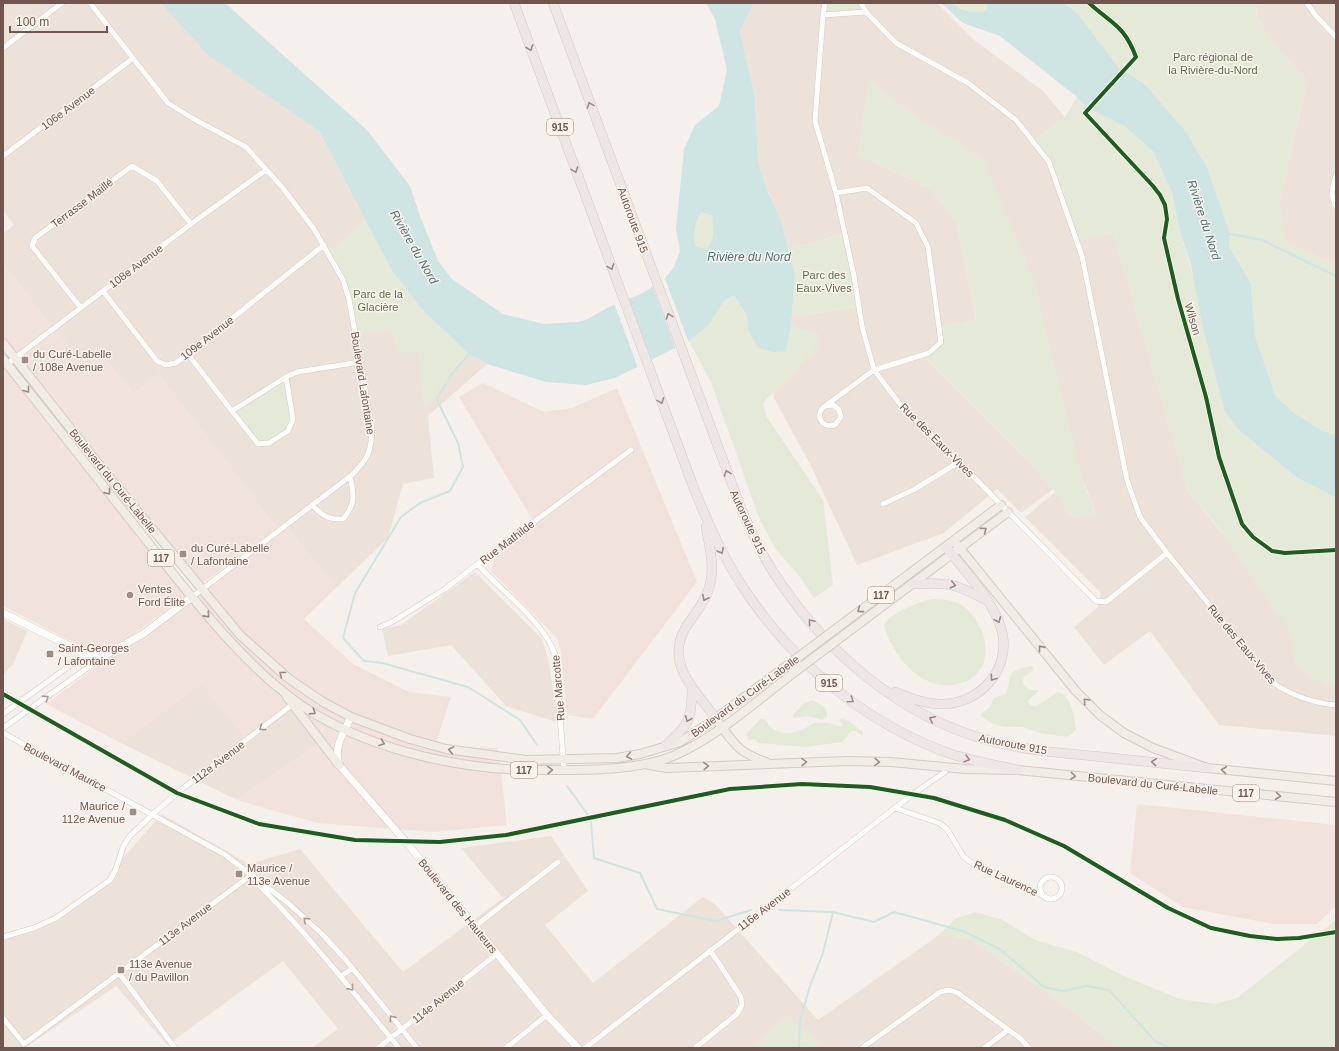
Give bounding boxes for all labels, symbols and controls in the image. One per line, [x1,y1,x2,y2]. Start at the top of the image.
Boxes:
scale bar [10,8,107,34]
text: 100 m [16,15,49,29]
one-way arrow [526,44,534,51]
park label: Parc régional de la Rivière-du-Nord [1168,51,1258,76]
street label: 106e Avenue [39,84,97,132]
one-way arrow [587,101,595,108]
road number: 915 [547,119,573,135]
one-way arrow [571,166,579,173]
street label: Terrasse Maillé [49,176,115,230]
water label: Rivière du Nord [1184,178,1224,262]
street label: Autoroute 915 [616,185,650,255]
water label: Rivière du Nord [387,207,441,287]
street label: 108e Avenue [107,242,165,290]
water label: Rivière du Nord [707,250,791,264]
one-way arrow [607,264,615,271]
park label: Parc des Eaux-Vives [796,269,852,294]
park label: Parc de la Glacière [353,288,404,313]
street label: Wilson [1183,301,1203,337]
one-way arrow [665,312,673,319]
street label: 109e Avenue [178,314,236,362]
street label: Boulevard Lafontaine [349,331,377,435]
place label: du Curé-Labelle / 108e Avenue [33,348,111,373]
marker: du Curé-Labelle / 108e Avenue [20,355,30,365]
one-way arrow [22,386,29,393]
one-way arrow [656,398,664,405]
street label: Rue des Eaux-Vives [898,401,977,480]
street label: Boulevard du Curé-Labelle [67,426,159,536]
one-way arrow [723,470,731,477]
one-way arrow [103,488,110,495]
street label: Autoroute 915 [728,488,768,556]
street label: Rue Mathilde [478,518,536,566]
one-way arrow [980,528,987,535]
place label: du Curé-Labelle / Lafontaine [191,542,269,567]
one-way arrow [717,546,724,554]
marker: du Curé-Labelle / Lafontaine [178,549,188,559]
road number: 117 [148,550,174,566]
one-way arrow [949,580,956,588]
place label: Ventes Ford Élite [138,583,185,608]
road number: 117 [868,587,894,603]
marker: Ventes Ford Élite [125,590,135,600]
one-way arrow [702,594,710,602]
street label: Rue des Eaux-Vives [1205,602,1279,686]
one-way arrow [858,606,865,613]
one-way arrow [203,610,210,617]
one-way arrow [993,615,1001,623]
one-way arrow [808,620,815,627]
place label: Saint-Georges / Lafontaine [58,642,129,667]
one-way arrow [1039,645,1046,652]
marker: Saint-Georges / Lafontaine [45,649,55,659]
street label: Boulevard du Curé-Labelle [689,653,801,739]
street label: Rue Marcotte [549,655,567,721]
one-way arrow [280,671,287,678]
one-way arrow [990,674,998,681]
road number: 915 [816,675,842,691]
one-way arrow [847,695,854,702]
one-way arrow [42,696,49,703]
one-way arrow [1083,698,1091,706]
one-way arrow [309,707,316,715]
one-way arrow [685,716,693,723]
one-way arrow [929,716,936,723]
one-way arrow [260,723,267,730]
street label: Autoroute 915 [978,732,1048,756]
street label: 112e Avenue [189,738,247,786]
one-way arrow [378,738,385,746]
street label: Boulevard Maurice [22,740,108,794]
one-way arrow [447,746,454,755]
one-way arrow [626,751,632,760]
one-way arrow [963,754,970,762]
one-way arrow [874,757,880,766]
one-way arrow [801,758,807,767]
one-way arrow [1151,758,1157,767]
road number: 117 [511,762,537,778]
one-way arrow [703,762,709,771]
one-way arrow [547,766,553,774]
one-way arrow [1221,766,1227,775]
one-way arrow [1070,771,1076,780]
street label: Boulevard du Curé-Labelle [1087,771,1219,797]
road number: 117 [1233,785,1259,801]
one-way arrow [1275,791,1281,800]
place label: Maurice / 112e Avenue [62,800,126,825]
marker: Maurice / 112e Avenue [128,807,138,817]
street label: Boulevard des Hauteurs [416,856,500,956]
street label: Rue Laurence [972,858,1040,898]
place label: Maurice / 113e Avenue [247,862,310,887]
marker: Maurice / 113e Avenue [234,869,244,879]
street label: 116e Avenue [735,885,793,933]
street label: 113e Avenue [156,900,214,948]
one-way arrow [304,918,311,925]
place label: 113e Avenue / du Pavillon [129,958,192,983]
marker: 113e Avenue / du Pavillon [116,965,126,975]
street label: 114e Avenue [410,976,466,1026]
one-way arrow [346,983,353,990]
one-way arrow [390,1015,397,1022]

